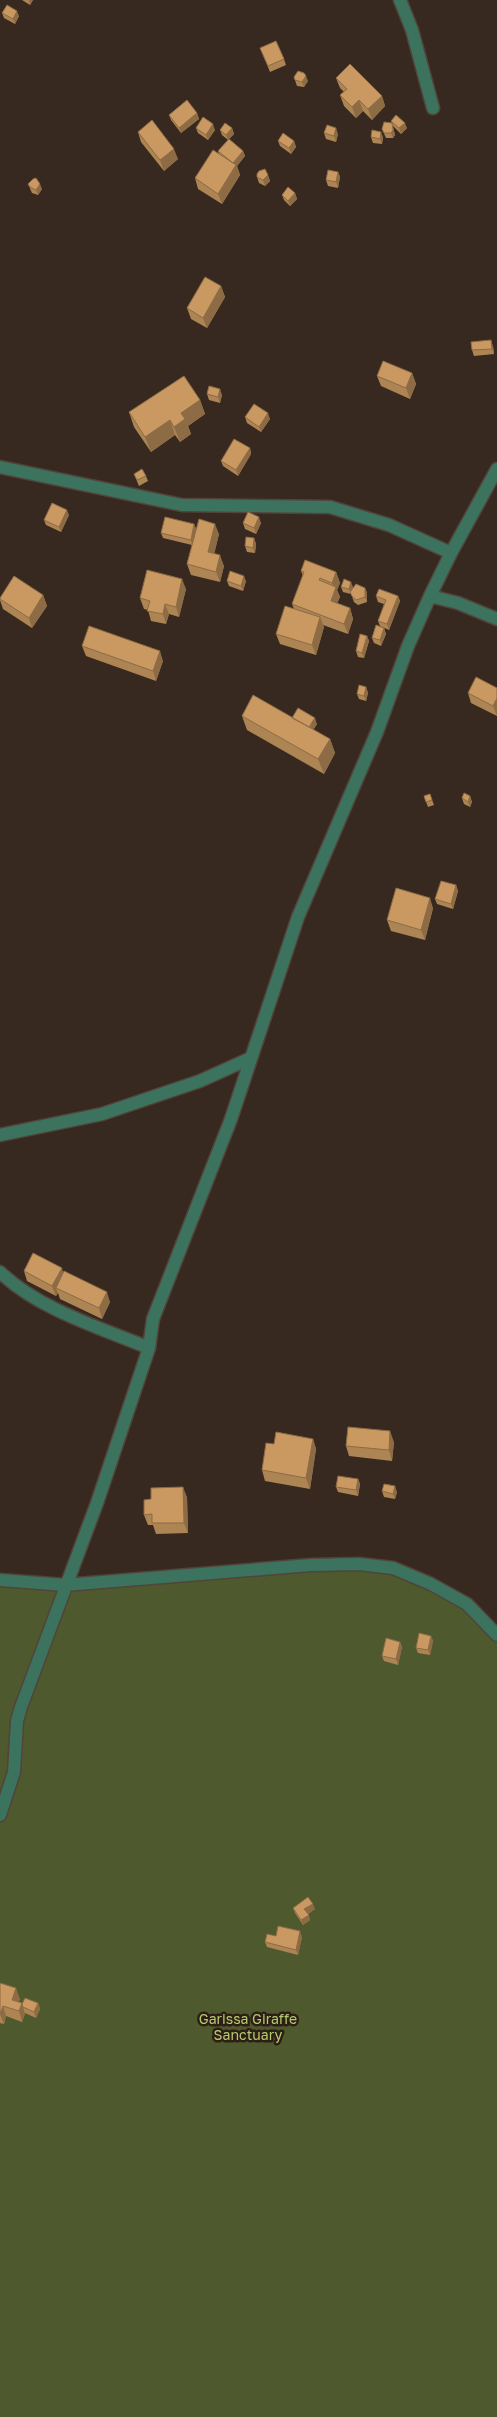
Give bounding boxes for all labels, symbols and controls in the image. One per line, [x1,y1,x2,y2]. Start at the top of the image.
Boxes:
park label: Garissa Giraffe Sanctuary [199,2010,297,2043]

